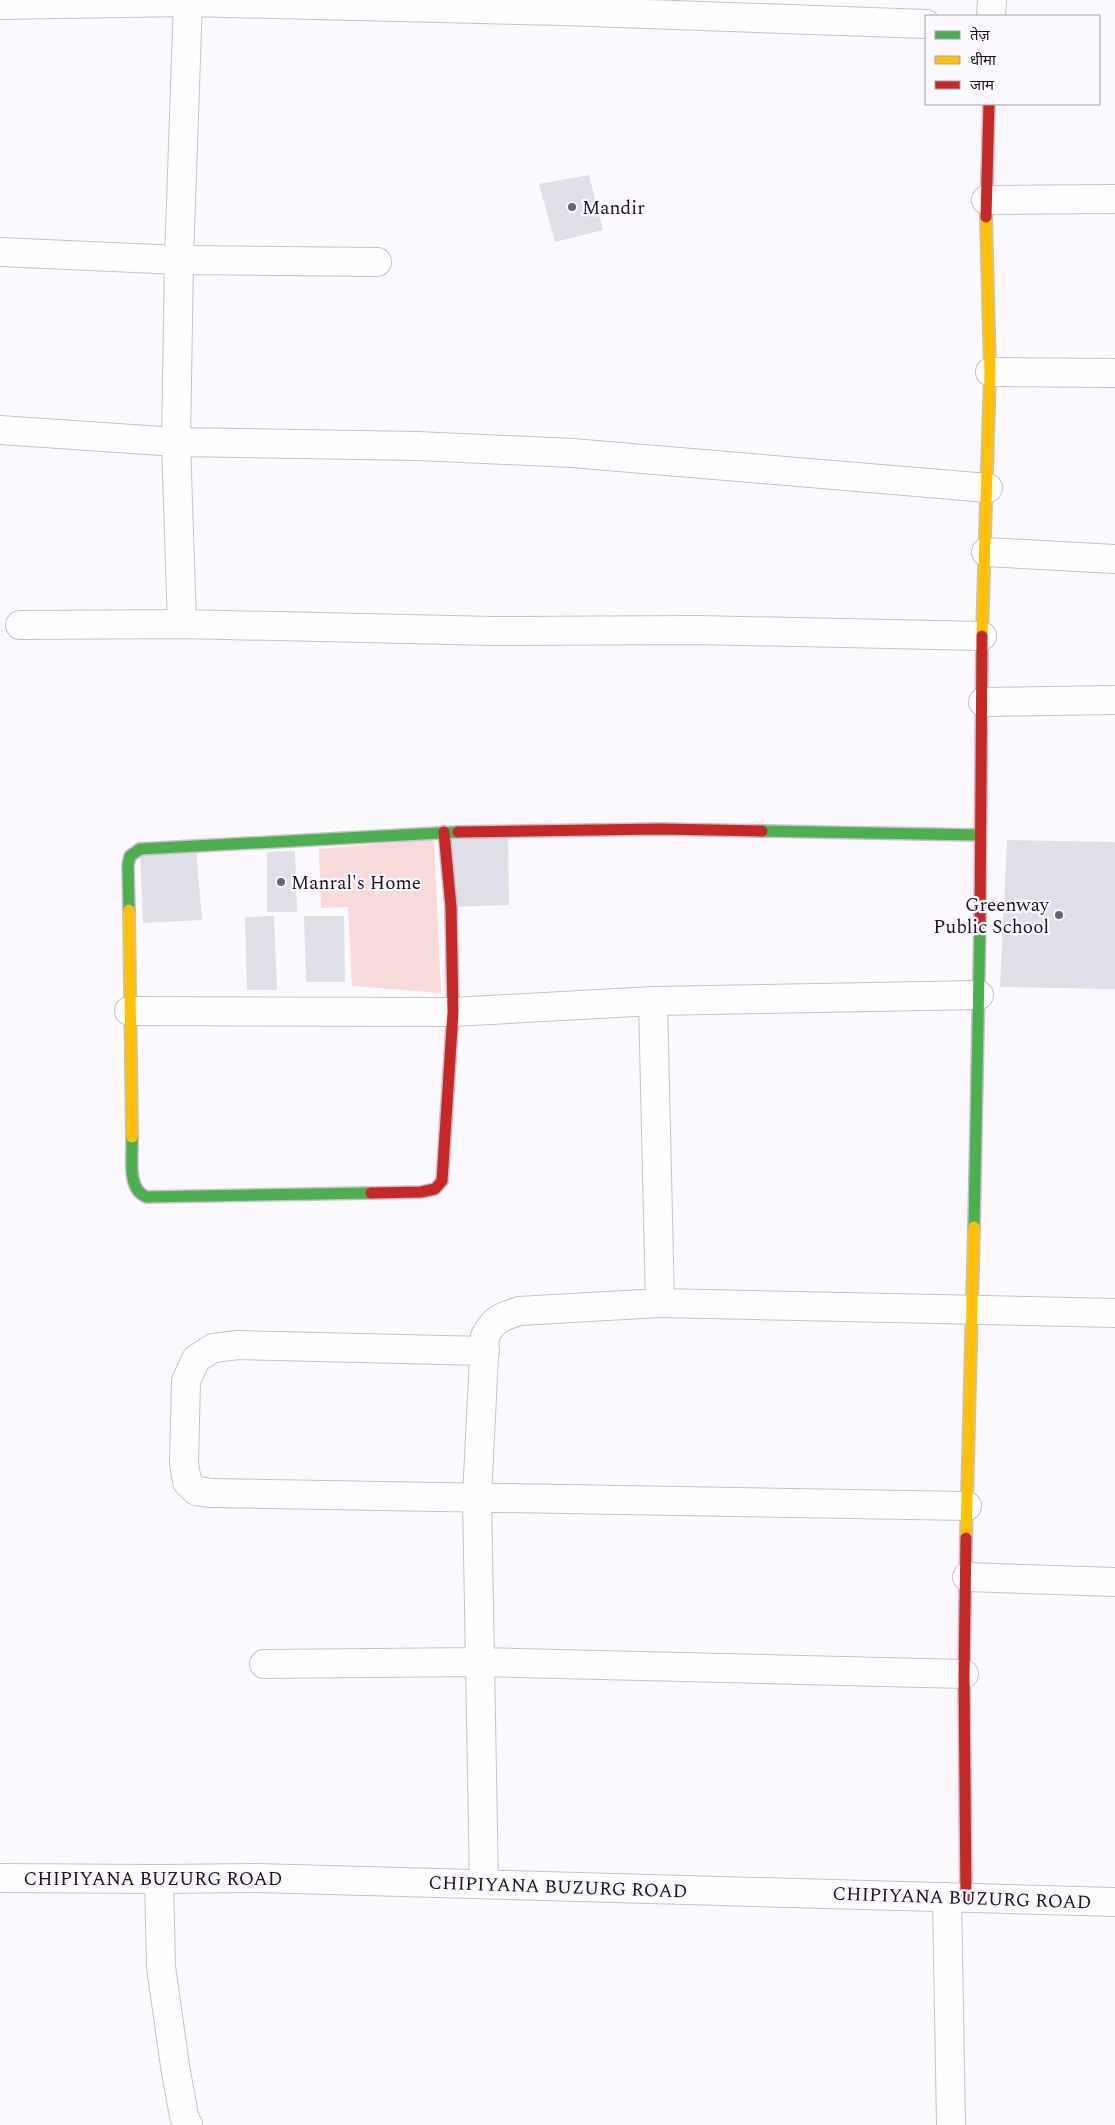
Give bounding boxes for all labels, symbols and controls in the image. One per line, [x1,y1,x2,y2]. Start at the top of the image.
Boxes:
legend [925,15,1100,105]
text: तेज़ [970,24,991,47]
text: धीमा [970,49,997,72]
text: जाम [970,74,995,97]
place label: Mandir [582,194,645,223]
marker: Mandir [566,201,578,213]
place label: Manral's Home [291,869,421,898]
marker: Manral's Home [275,876,287,888]
place label: Greenway Public School [933,891,1050,942]
marker: Greenway Public School [1053,909,1065,921]
street label: CHIPIYANA BUZURG ROAD [23,1865,283,1894]
street label: CHIPIYANA BUZURG ROAD [428,1868,688,1907]
street label: CHIPIYANA BUZURG ROAD [832,1879,1092,1918]

